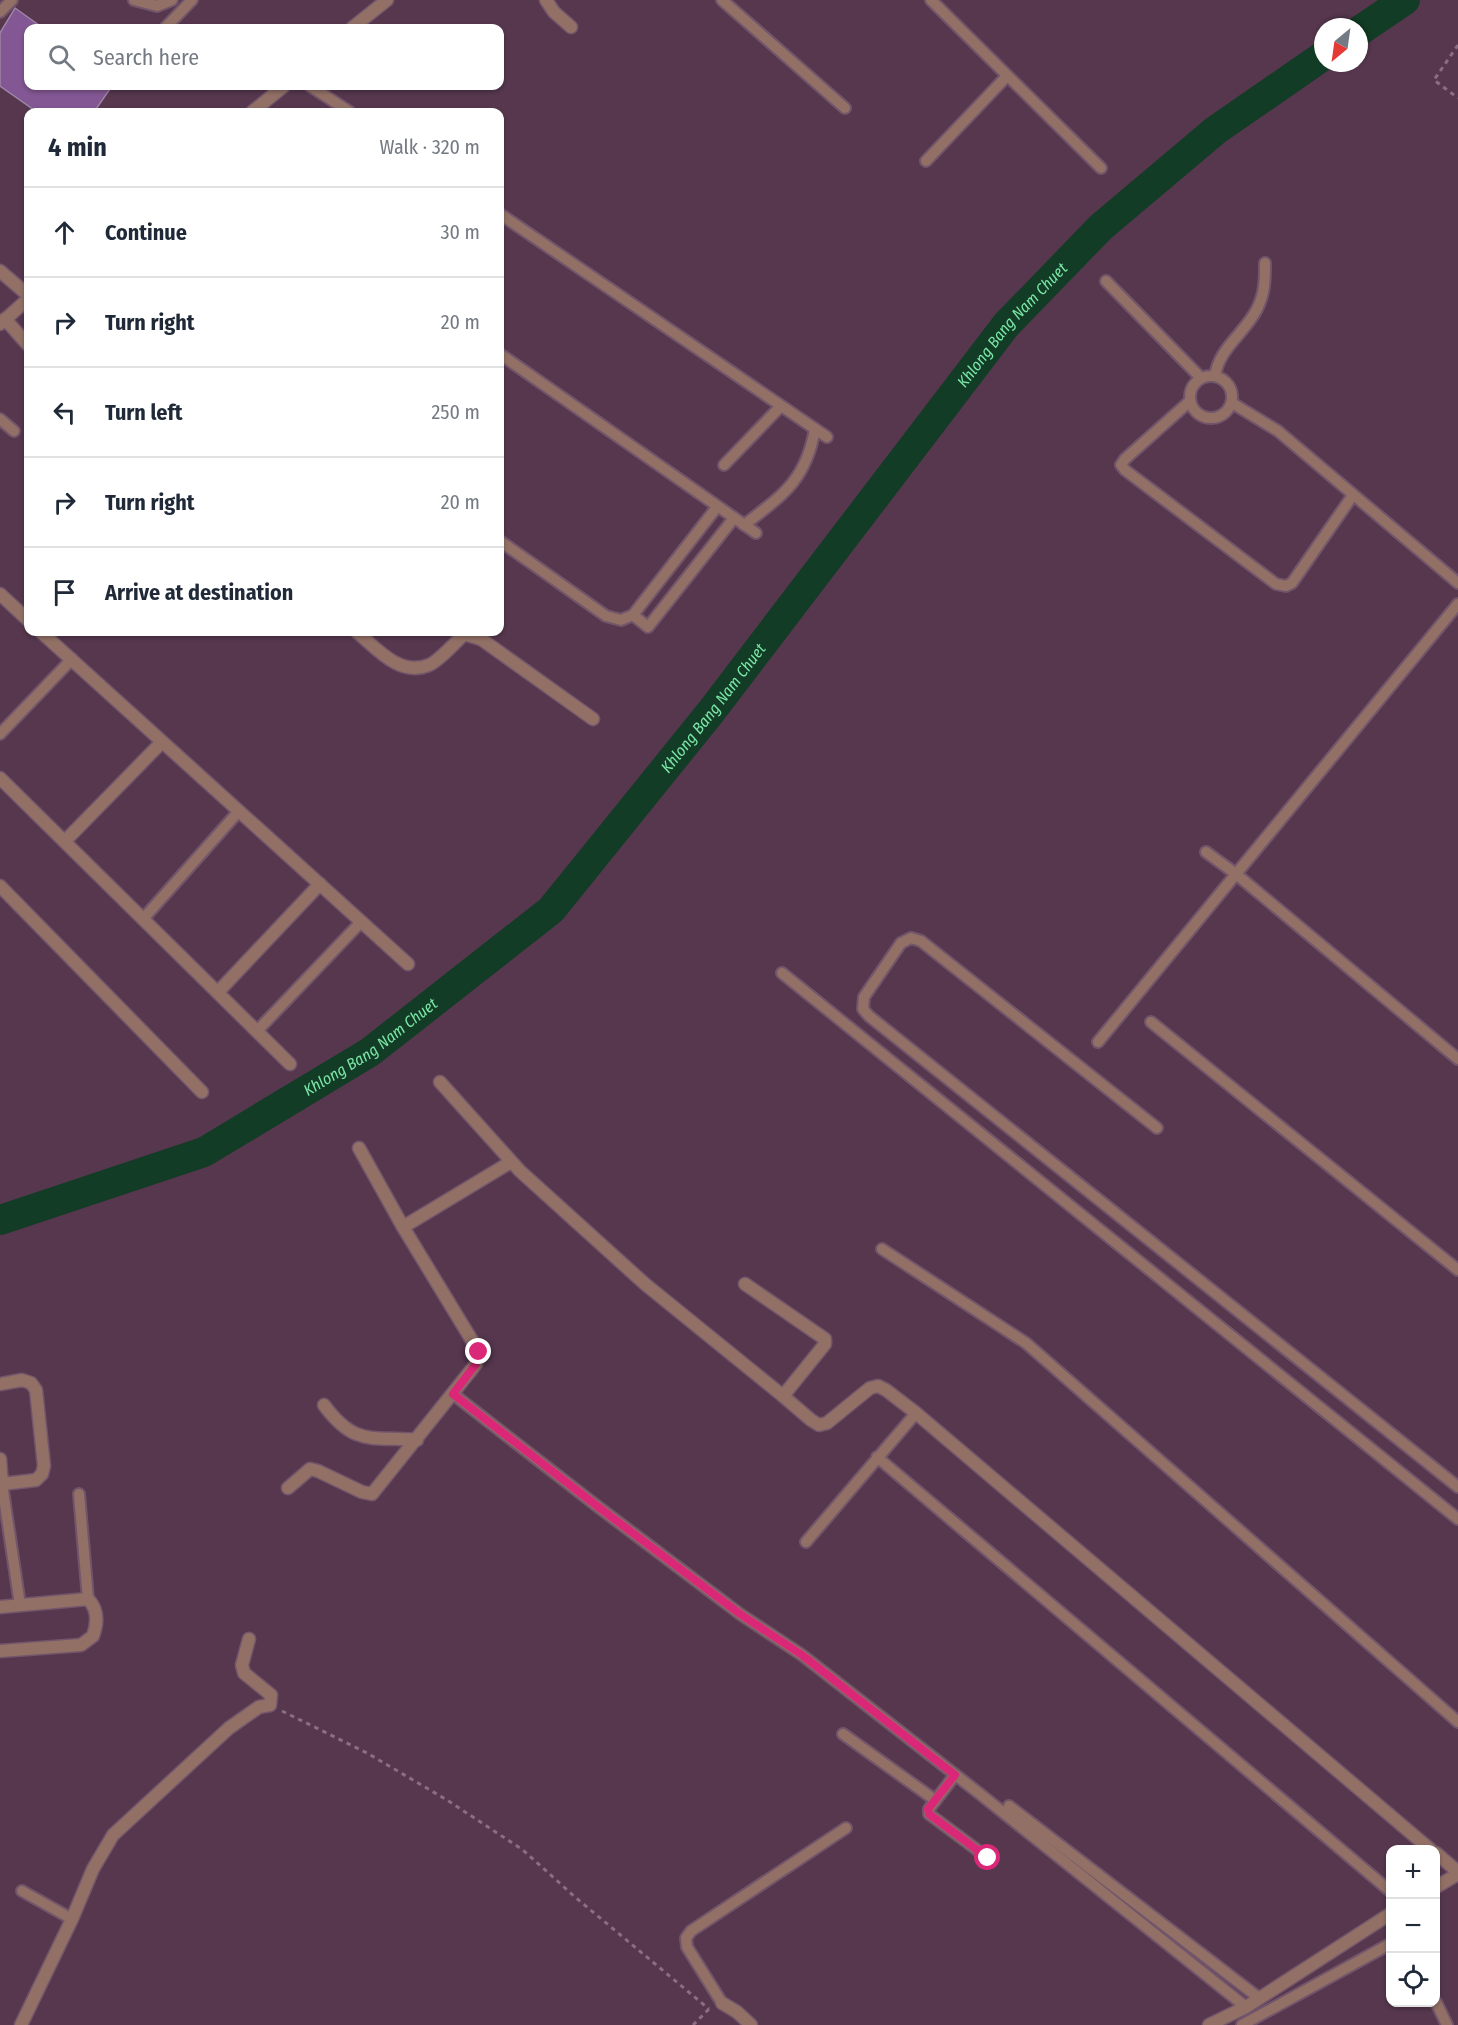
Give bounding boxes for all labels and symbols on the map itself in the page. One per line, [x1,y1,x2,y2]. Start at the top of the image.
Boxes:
north arrow [1314,18,1368,72]
water label: Khlong Bang Nam Chuet [953,258,1072,391]
water label: Khlong Bang Nam Chuet [657,639,770,776]
water label: Khlong Bang Nam Chuet [300,993,442,1100]
route end [465,1338,491,1364]
route start [974,1844,1000,1870]

